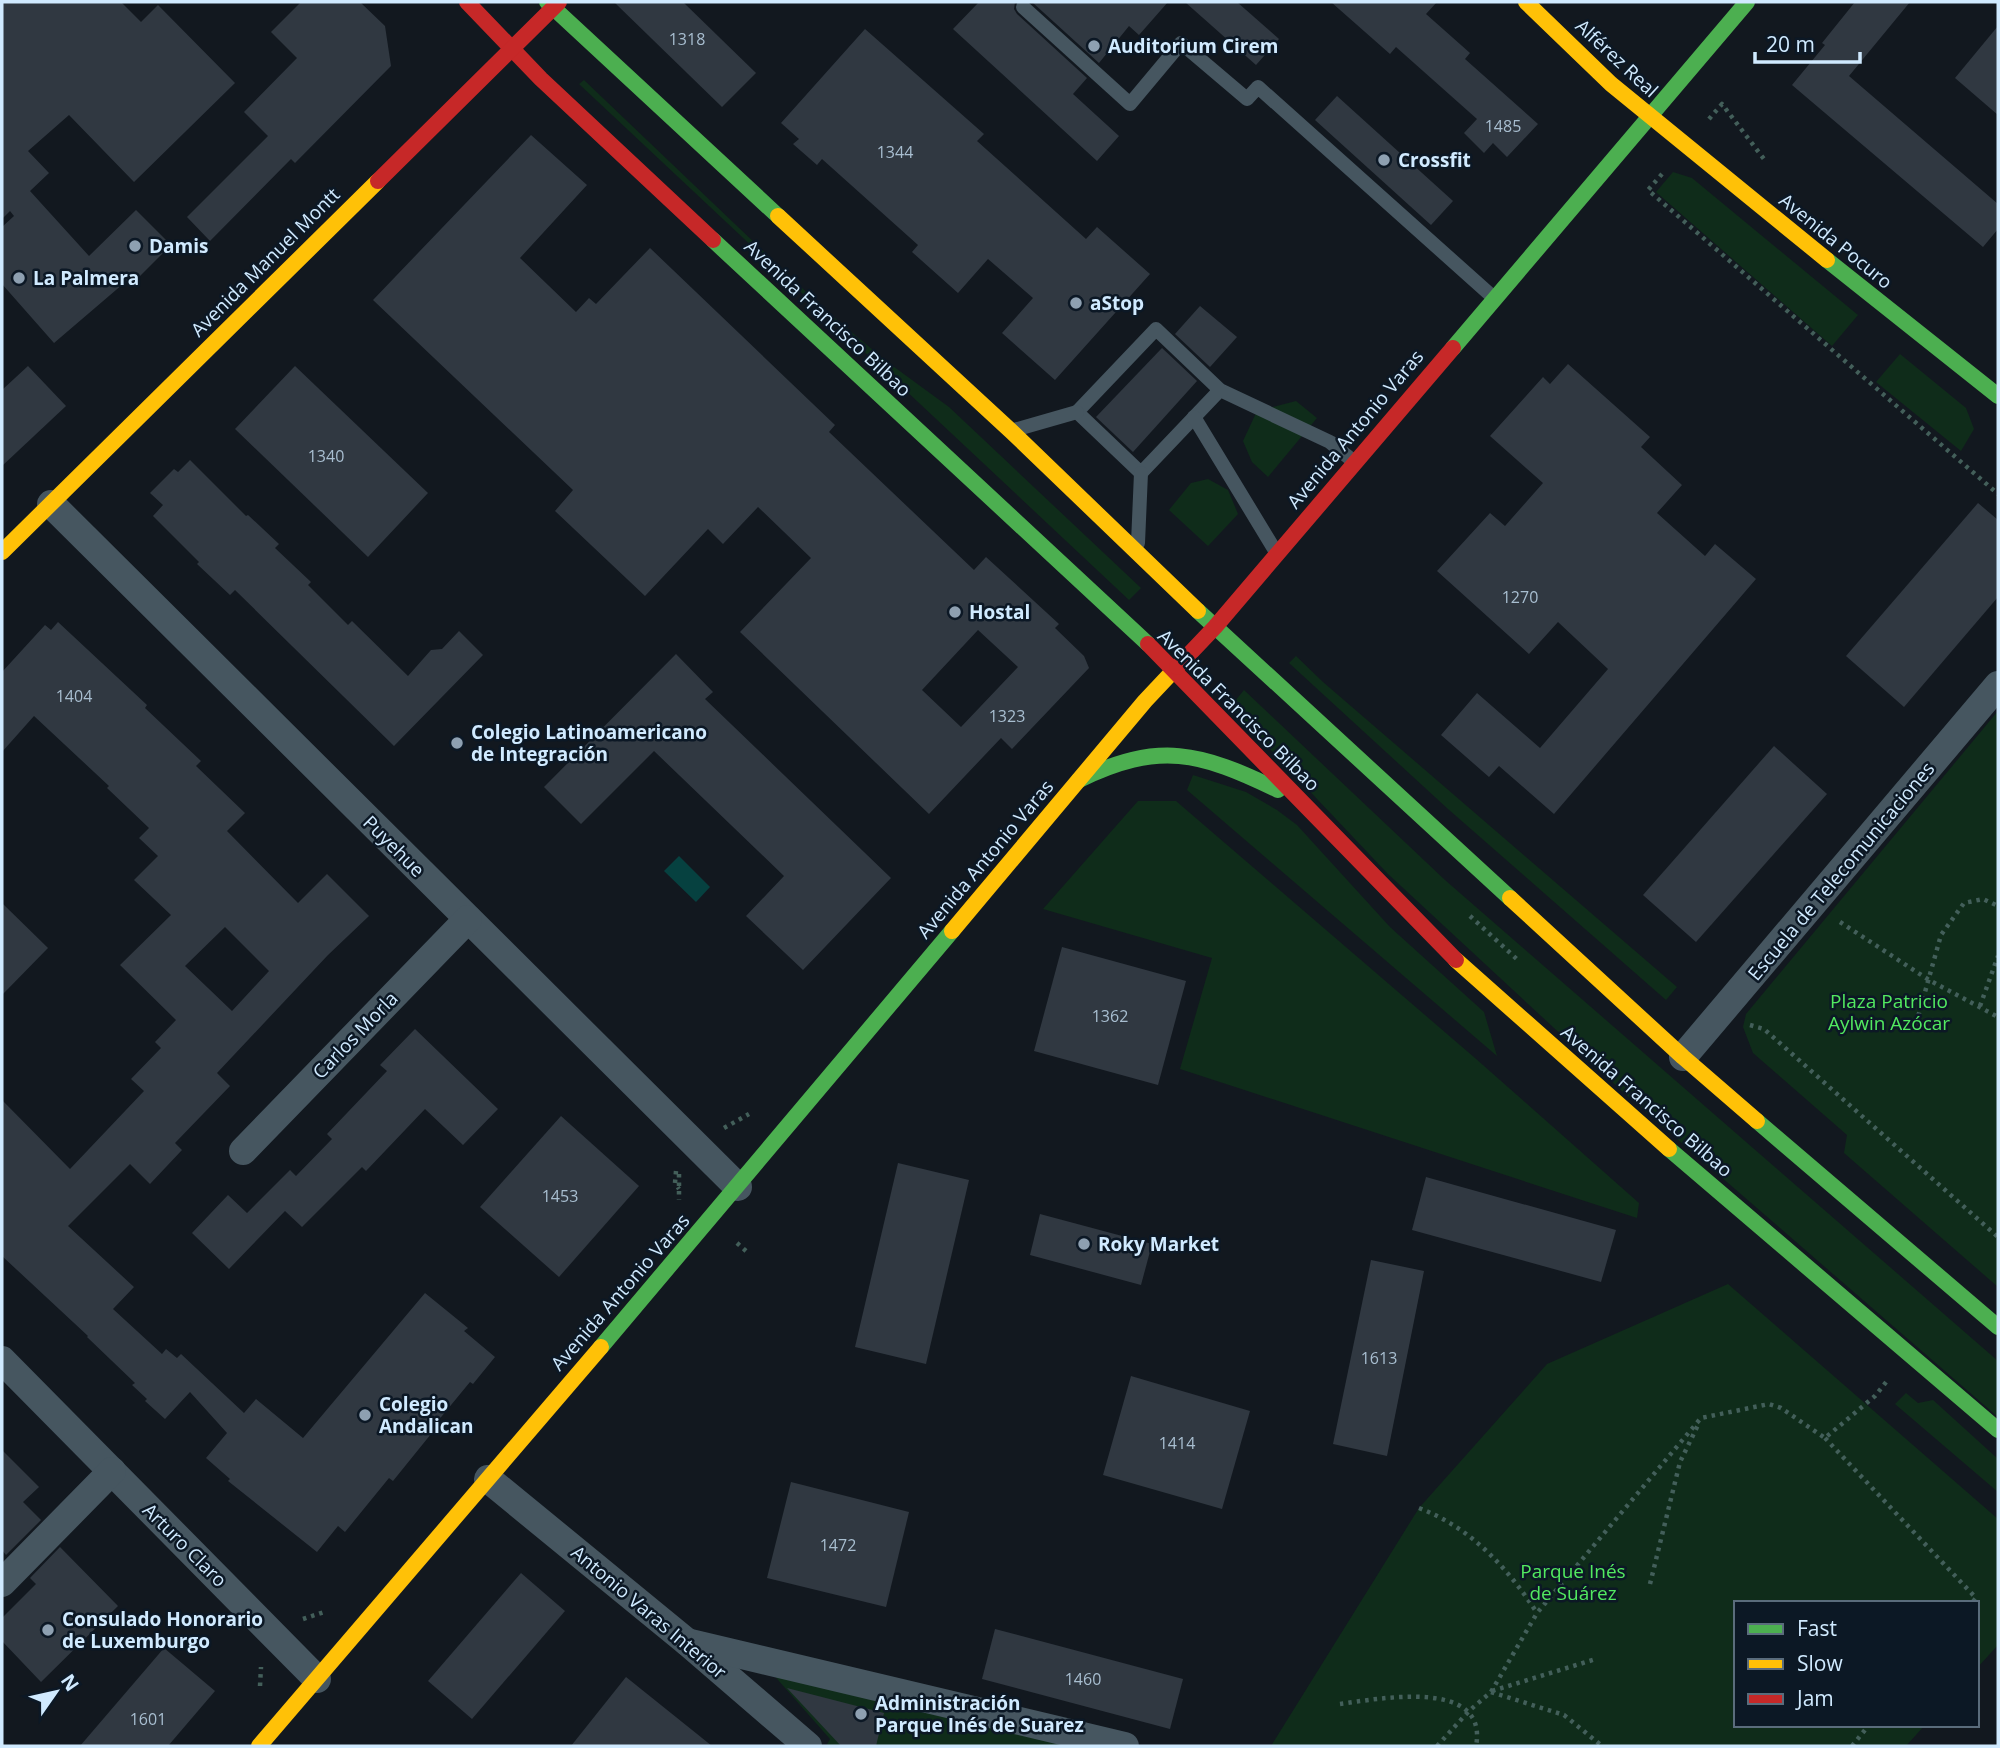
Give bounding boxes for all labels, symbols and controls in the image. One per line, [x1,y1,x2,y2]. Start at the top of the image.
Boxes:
street label: Alférez Real [1570,13,1664,103]
scale bar [1755,21,1860,65]
house number: 1318 [669,28,705,50]
text: 20 m [1766,30,1815,58]
place label: Auditorium Cirem [1108,33,1278,59]
marker: Auditorium Cirem [1086,38,1102,54]
house number: 1485 [1485,115,1521,137]
house number: 1344 [877,141,913,163]
place label: Crossfit [1398,147,1471,173]
marker: Crossfit [1376,152,1392,168]
street label: Avenida Manuel Montt [185,182,345,342]
street label: Avenida Pocuro [1774,187,1898,295]
place label: Damis [149,233,208,259]
street label: Avenida Francisco Bilbao [739,234,917,402]
marker: Damis [127,238,143,254]
place label: La Palmera [33,265,139,291]
marker: La Palmera [11,270,27,286]
place label: aStop [1090,290,1144,316]
marker: aStop [1068,295,1084,311]
street label: Avenida Antonio Varas [1281,344,1429,514]
house number: 1340 [308,445,344,467]
house number: 1270 [1502,586,1538,608]
place label: Hostal [969,599,1030,625]
marker: Hostal [947,604,963,620]
street label: Avenida Francisco Bilbao [1152,623,1326,797]
house number: 1404 [56,685,92,707]
house number: 1323 [989,705,1025,727]
place label: Colegio Latinoamericano de Integración [471,719,707,767]
marker: Colegio Latinoamericano de Integración [449,735,465,751]
street label: Escuela de Telecomunicaciones [1742,756,1940,986]
street label: Avenida Antonio Varas [911,774,1059,944]
street label: Puyehue [357,809,431,883]
street label: Carlos Morla [307,986,403,1084]
park label: Plaza Patricio Aylwin Azócar [1828,988,1950,1036]
house number: 1362 [1092,1005,1128,1027]
street label: Avenida Francisco Bilbao [1556,1019,1738,1183]
house number: 1453 [542,1185,578,1207]
street label: Avenida Antonio Varas [545,1208,695,1376]
place label: Roky Market [1098,1231,1219,1257]
marker: Roky Market [1076,1236,1092,1252]
house number: 1613 [1361,1347,1397,1369]
place label: Colegio Andalican [379,1391,473,1439]
marker: Colegio Andalican [357,1407,373,1423]
house number: 1414 [1159,1432,1195,1454]
street label: Arturo Claro [137,1497,233,1593]
house number: 1472 [820,1534,856,1556]
street label: Antonio Varas Interior [566,1539,732,1685]
park label: Parque Inés de Suárez [1520,1558,1626,1606]
legend [1734,1601,1979,1727]
place label: Consulado Honorario de Luxemburgo [62,1606,263,1654]
text: Fast [1797,1614,1837,1642]
marker: Consulado Honorario de Luxemburgo [40,1622,56,1638]
text: Slow [1797,1649,1843,1677]
north arrow [21,1657,91,1727]
house number: 1460 [1065,1668,1101,1690]
text: N [55,1669,85,1696]
text: Jam [1795,1684,1834,1712]
place label: Administración Parque Inés de Suarez [875,1690,1084,1738]
marker: Administración Parque Inés de Suarez [853,1706,869,1722]
house number: 1601 [130,1708,166,1730]

